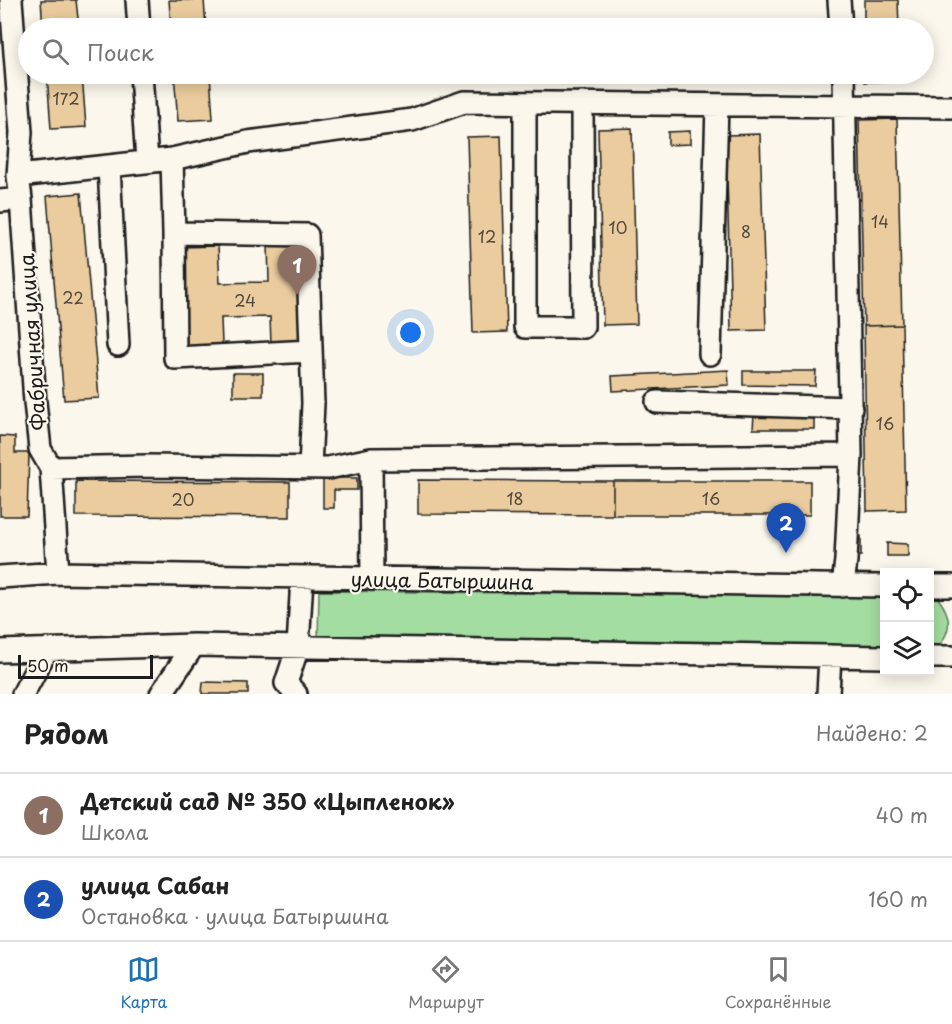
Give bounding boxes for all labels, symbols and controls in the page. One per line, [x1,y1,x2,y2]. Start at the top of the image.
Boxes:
search box [18,18,934,84]
icon: search [39,35,72,68]
text: Поиск [87,35,154,68]
house number: 172 [52,86,80,110]
house number: 14 [871,209,889,233]
house number: 10 [609,215,627,239]
house number: 8 [741,219,751,243]
house number: 12 [478,224,496,248]
pin: 1 [278,246,316,295]
street label: Фабричная улица [11,252,53,431]
house number: 22 [62,285,84,309]
house number: 24 [234,288,256,312]
your location [396,318,425,347]
house number: 16 [876,411,894,435]
house number: 18 [506,486,524,510]
house number: 16 [702,486,720,510]
house number: 20 [172,487,194,511]
pin: 2 [766,504,806,553]
street label: улица Батыршина [350,563,534,597]
map controls [880,568,934,676]
button: locate [880,568,934,622]
button: layers [880,622,934,676]
scale bar [18,652,153,680]
text: 50 m [27,653,68,677]
text: Рядом [24,714,109,753]
text: Найдено: 2 [816,718,928,748]
text: Детский сад № 350 «Цыпленок» [81,784,455,817]
text: 1 [39,800,48,830]
text: 40 m [876,800,928,830]
text: Школа [81,817,148,847]
text: улица Сабан [81,868,229,901]
text: 2 [36,884,51,914]
text: 160 m [868,884,928,914]
text: Остановка · улица Батыршина [81,901,389,931]
tab: Карта [120,953,167,1013]
tab: Маршрут [408,953,484,1013]
tab: Сохранённые [725,953,832,1013]

